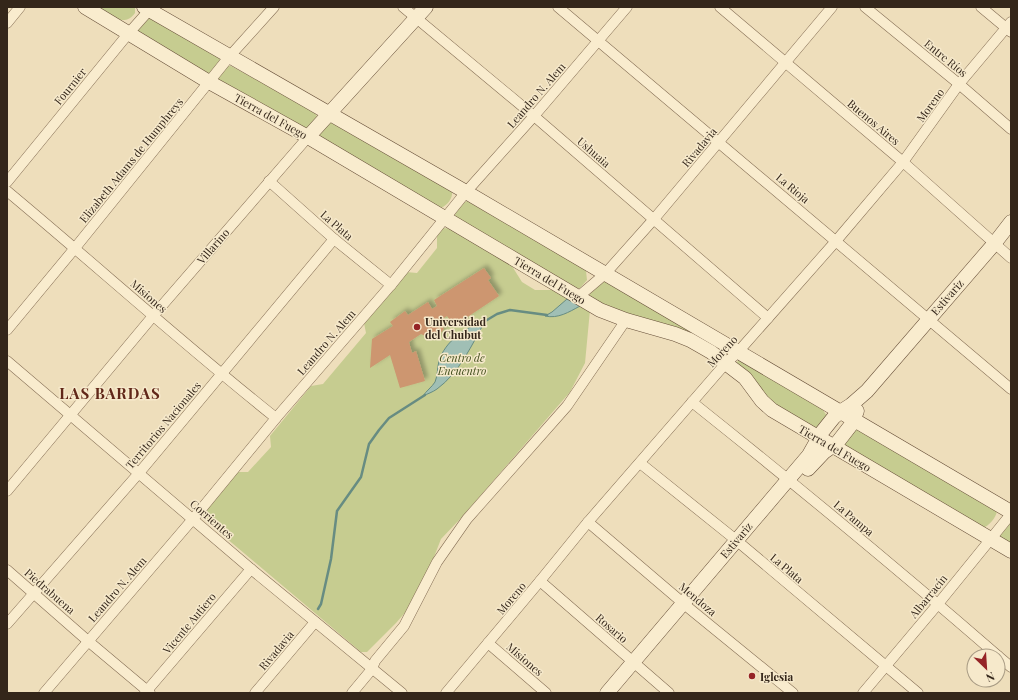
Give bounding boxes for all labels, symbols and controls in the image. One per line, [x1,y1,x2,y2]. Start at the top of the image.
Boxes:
street label: Entre Ríos [921,36,971,80]
street label: Leandro N. Alem [503,59,569,131]
street label: Fournier [50,64,90,108]
street label: Moreno [913,85,947,125]
street label: Tierra del Fuego [232,90,310,142]
street label: Elizabeth Adams de Humphreys [76,94,186,226]
street label: Buenos Aires [845,96,903,148]
street label: Rivadavia [678,124,720,170]
street label: Ushuaia [574,133,614,171]
street label: La Rioja [773,170,813,207]
street label: La Plata [317,207,357,244]
street label: Villarino [193,225,233,268]
street label: Tierra del Fuego [511,253,589,307]
street label: Misiones [127,276,171,316]
street label: Estivariz [927,276,967,318]
street label: Leandro N. Alem [293,306,359,378]
place label: Universidad del Chubut [425,314,486,342]
marker: Universidad del Chubut [412,322,422,332]
street label: Moreno [703,332,741,370]
park label: Centro de Encuentro [437,350,486,378]
street label: Territorios Nacionales [122,378,204,472]
district label: LAS BARDAS [59,383,161,403]
street label: Tierra del Fuego [796,421,874,475]
street label: Corrientes [187,496,237,542]
street label: La Pampa [831,497,878,540]
street label: Estivariz [716,519,756,561]
street label: La Plata [767,550,807,587]
street label: Leandro N. Alem [84,553,150,625]
street label: Piedrabuena [22,565,79,617]
street label: Albarracín [905,571,951,622]
street label: Moreno [493,579,529,617]
street label: Mendoza [676,579,720,619]
street label: Vicente Autiero [158,589,219,658]
street label: Rosario [593,610,631,646]
street label: Rivadavia [255,627,297,673]
street label: Misiones [503,639,547,679]
north arrow [966,648,1006,688]
place label: Iglesia [760,669,794,684]
text: N [984,669,997,686]
marker: Iglesia [747,671,757,681]

